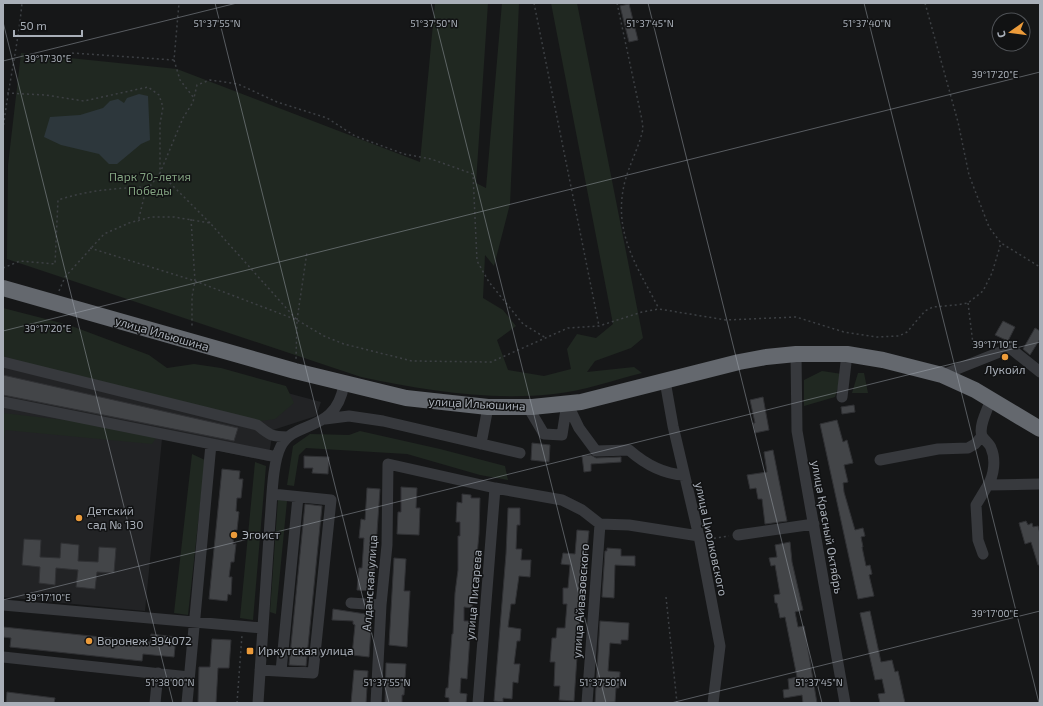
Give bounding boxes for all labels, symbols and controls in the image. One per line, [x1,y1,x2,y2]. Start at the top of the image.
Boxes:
scale bar [14,12,82,38]
north arrow [991,12,1031,52]
text: 51°37'55"N [193,17,241,29]
text: 51°37'50"N [410,17,458,29]
text: 51°37'45"N [626,17,674,29]
text: 51°37'40"N [843,17,891,29]
text: 50 m [20,18,47,32]
text: С [994,29,1008,39]
text: 39°17'30"E [25,52,72,64]
text: 39°17'20"E [972,68,1019,80]
park label: Парк 70-летия Победы [109,169,191,197]
street label: улица Ильюшина [113,313,211,354]
text: 39°17'20"E [25,322,72,334]
text: 39°17'10"E [972,338,1018,350]
marker: Лукойл [1000,352,1010,362]
place label: Лукойл [984,362,1026,377]
street label: улица Ильюшина [428,393,526,414]
street label: улица Красный Октябрь [808,459,847,595]
street label: улица Циолковского [692,480,731,597]
place label: Детский сад № 130 [87,503,143,531]
marker: Детский сад № 130 [74,513,84,523]
place label: Эгоист [242,527,280,541]
marker: Эгоист [229,530,239,540]
street label: Алданская улица [359,534,380,632]
street label: улица Айвазовского [569,543,592,659]
street label: улица Писарева [462,549,485,641]
text: 39°17'10"E [25,591,71,603]
text: 39°17'00"E [971,607,1019,619]
place label: Воронеж 394072 [97,633,192,647]
marker: Воронеж 394072 [84,636,94,646]
place label: Иркутская улица [258,643,354,658]
marker: Иркутская улица [245,646,255,656]
text: 51°38'00"N [145,676,195,688]
text: 51°37'55"N [363,676,411,688]
text: 51°37'50"N [579,676,627,688]
text: 51°37'45"N [795,676,843,688]

